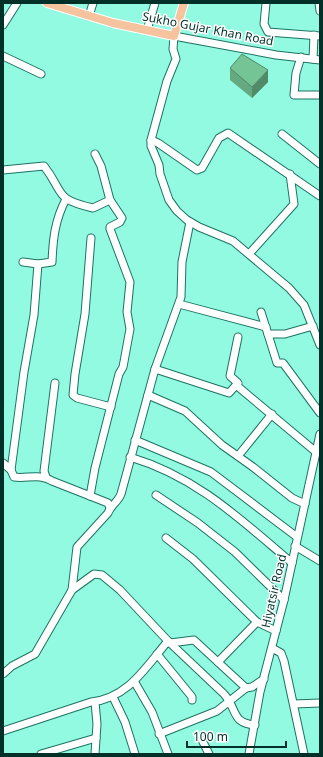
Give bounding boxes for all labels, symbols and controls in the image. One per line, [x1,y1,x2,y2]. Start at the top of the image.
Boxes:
street label: Sukho Gujar Khan Road [141,7,275,50]
street label: Hiyatsir Road [257,552,290,629]
scale bar [187,723,286,749]
text: 100 m [193,728,228,745]

